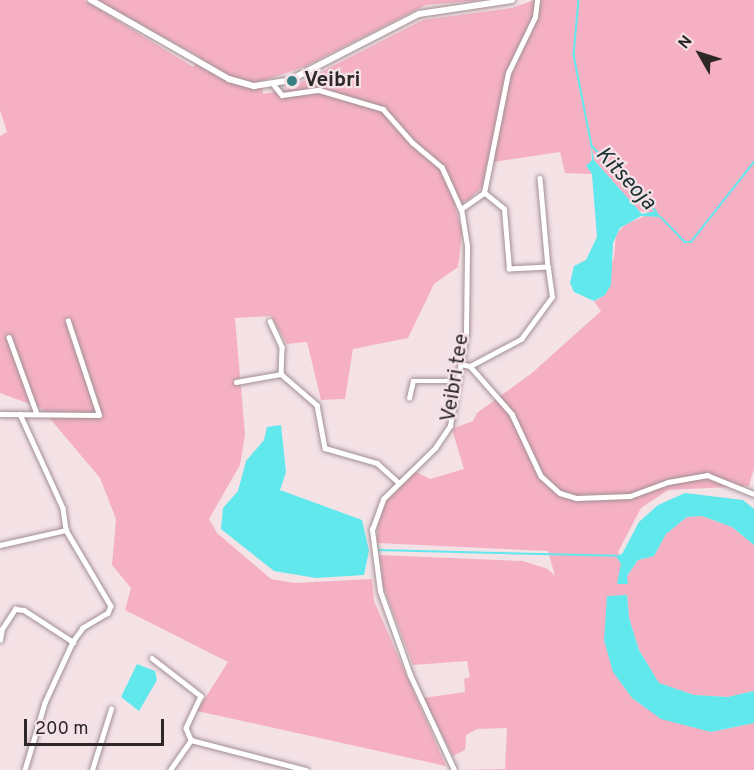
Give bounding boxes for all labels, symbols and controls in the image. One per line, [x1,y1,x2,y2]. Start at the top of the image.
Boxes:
north arrow [670,24,730,84]
text: N [675,32,697,53]
place label: Veibri [304,68,361,94]
marker: Veibri [285,74,299,88]
water label: Kitseoja [589,142,661,216]
street label: Veibri tee [437,332,475,424]
scale bar [27,707,166,745]
text: 200 m [35,718,88,741]

